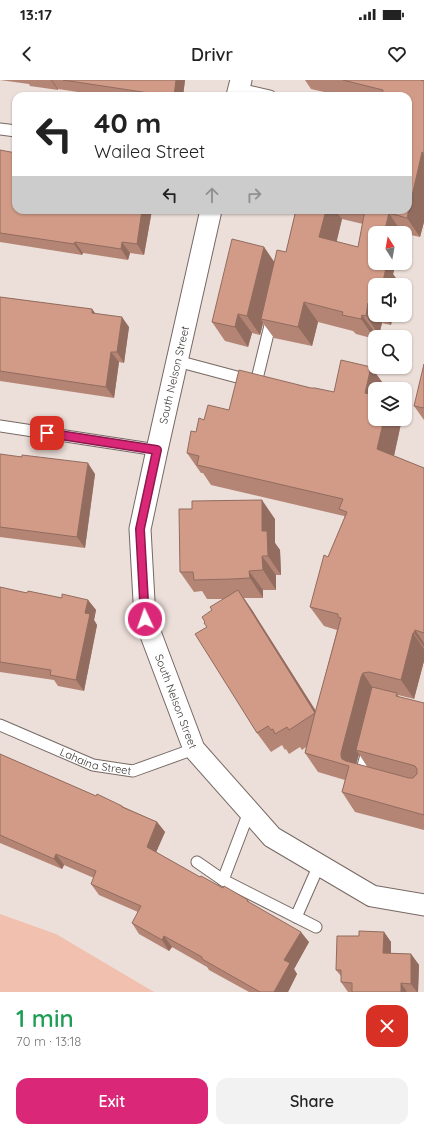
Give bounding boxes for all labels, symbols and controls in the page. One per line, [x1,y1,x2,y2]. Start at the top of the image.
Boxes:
text: 13:17 [20,5,52,24]
icon: back [16,43,38,65]
text: Drivr [191,43,233,66]
icon: heart [386,43,408,65]
text: 40 m [94,105,161,140]
icon: left [28,108,80,160]
text: Wailea Street [94,140,205,163]
icon: left [159,184,181,206]
icon: ahead [201,184,223,206]
icon: right [243,184,265,206]
north arrow [368,226,412,270]
map controls [368,226,412,426]
button: sound [368,278,412,322]
street label: South Nelson Street [156,324,192,425]
button: search [368,330,412,374]
button: layers [368,382,412,426]
pin [30,416,64,450]
icon: arrive [36,422,58,444]
position arrow [124,598,166,640]
street label: South Nelson Street [152,652,200,751]
street label: Lahaina Street [58,745,133,778]
text: 1 min [16,1003,74,1033]
button: close [366,1005,408,1047]
text: 70 m · 13:18 [16,1033,81,1049]
button: Exit [16,1078,208,1124]
button: Share [216,1078,408,1124]

